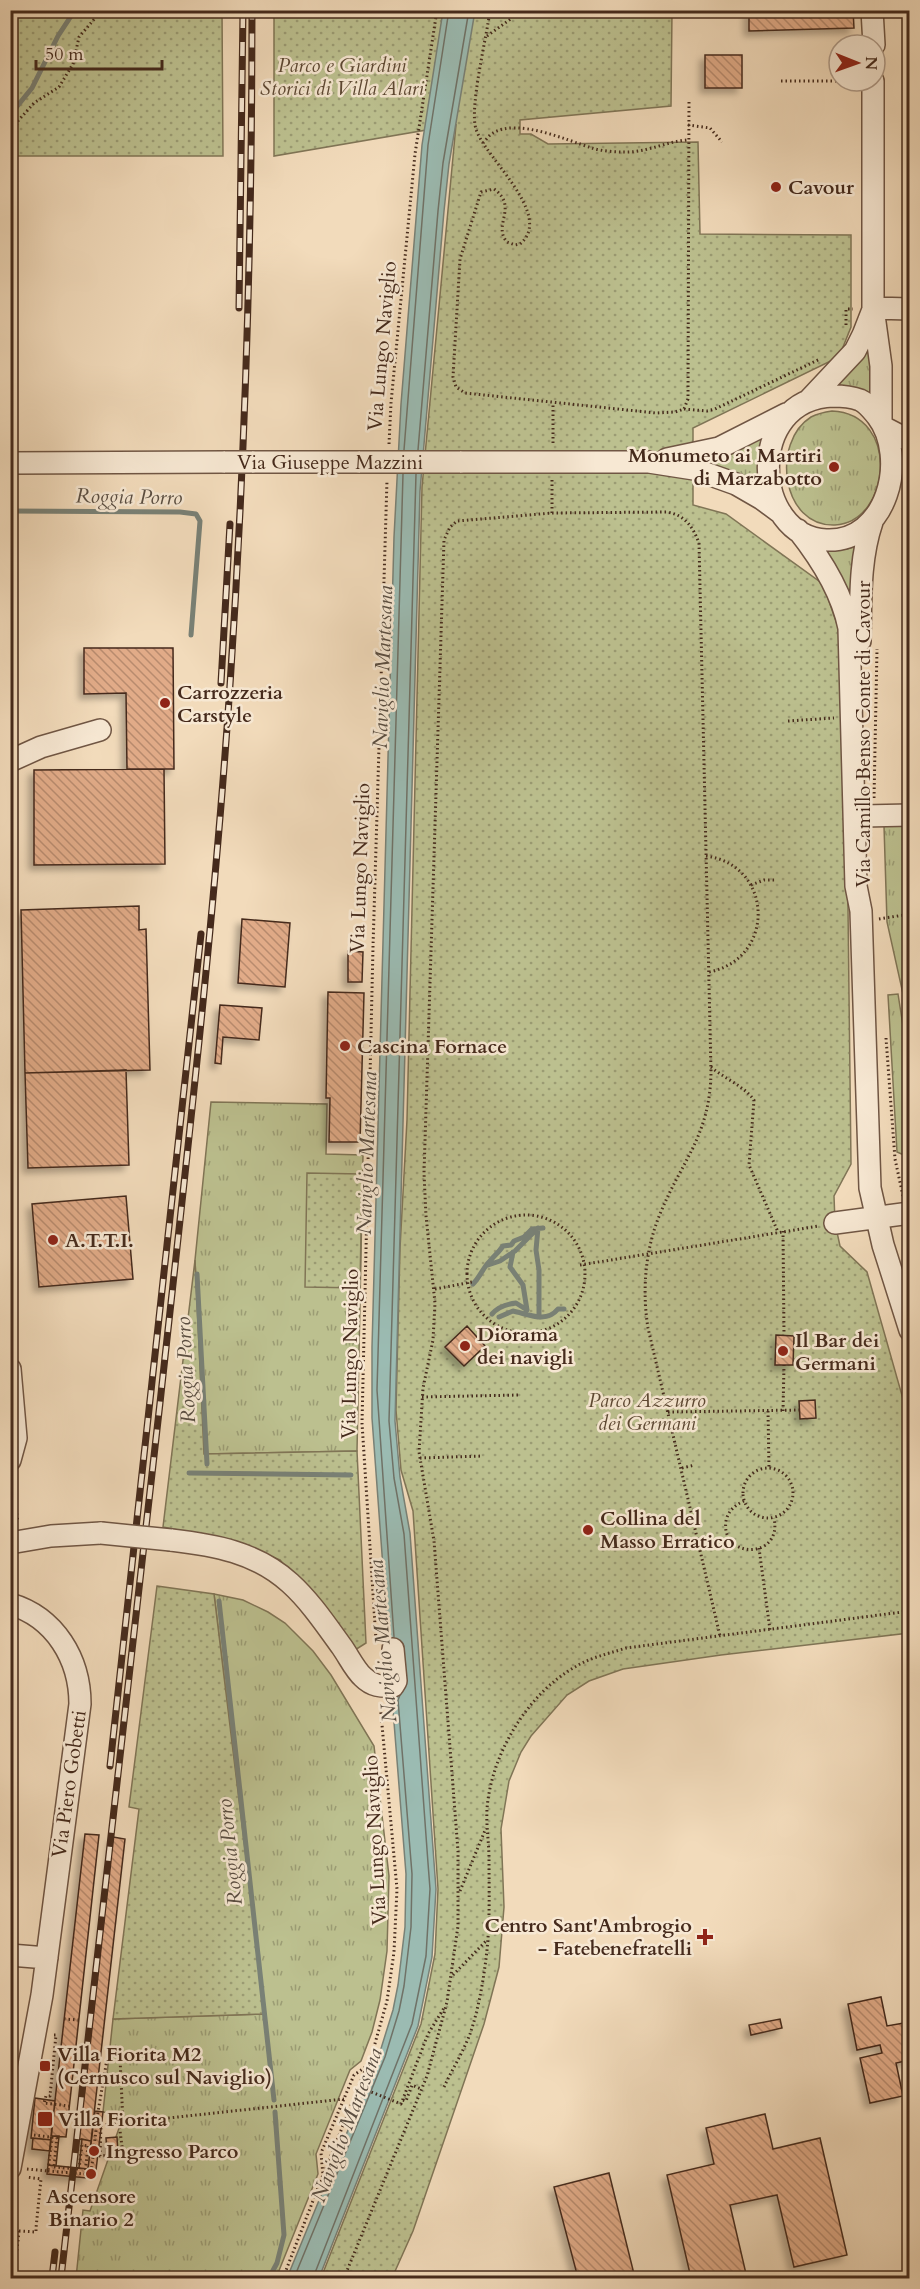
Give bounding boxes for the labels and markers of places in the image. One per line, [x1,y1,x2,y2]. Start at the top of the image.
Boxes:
place label: Cavour [788,174,855,201]
marker: Cavour [769,180,783,194]
place label: Monumeto ai Martiri di Marzabotto [628,442,822,492]
marker: Monumeto ai Martiri di Marzabotto [827,460,841,474]
place label: Carrozzeria Carstyle [177,679,283,729]
marker: Carrozzeria Carstyle [158,696,172,710]
place label: Cascina Fornace [357,1033,507,1060]
marker: Cascina Fornace [338,1039,352,1053]
place label: A.T.T.I. [65,1227,134,1254]
marker: A.T.T.I. [46,1233,60,1247]
place label: Diorama dei navigli [477,1321,574,1371]
place label: Il Bar dei Germani [795,1327,879,1377]
marker: Diorama dei navigli [458,1339,472,1353]
marker: Il Bar dei Germani [776,1344,790,1358]
place label: Collina del Masso Erratico [600,1505,735,1555]
marker: Collina del Masso Erratico [581,1523,595,1537]
place label: Centro Sant'Ambrogio - Fatebenefratelli [484,1912,692,1962]
marker: Centro Sant'Ambrogio - Fatebenefratelli [696,1928,714,1946]
place label: Villa Fiorita M2 (Cernusco sul Naviglio) [57,2041,272,2091]
marker: Villa Fiorita M2 (Cernusco sul Naviglio) [38,2059,52,2073]
place label: Villa Fiorita [58,2106,167,2133]
marker: Villa Fiorita [36,2110,54,2128]
place label: Ingresso Parco [106,2138,238,2165]
marker: Ingresso Parco [87,2144,101,2158]
marker: Ascensore Binario 2 [84,2167,98,2181]
place label: Ascensore Binario 2 [46,2183,136,2233]

